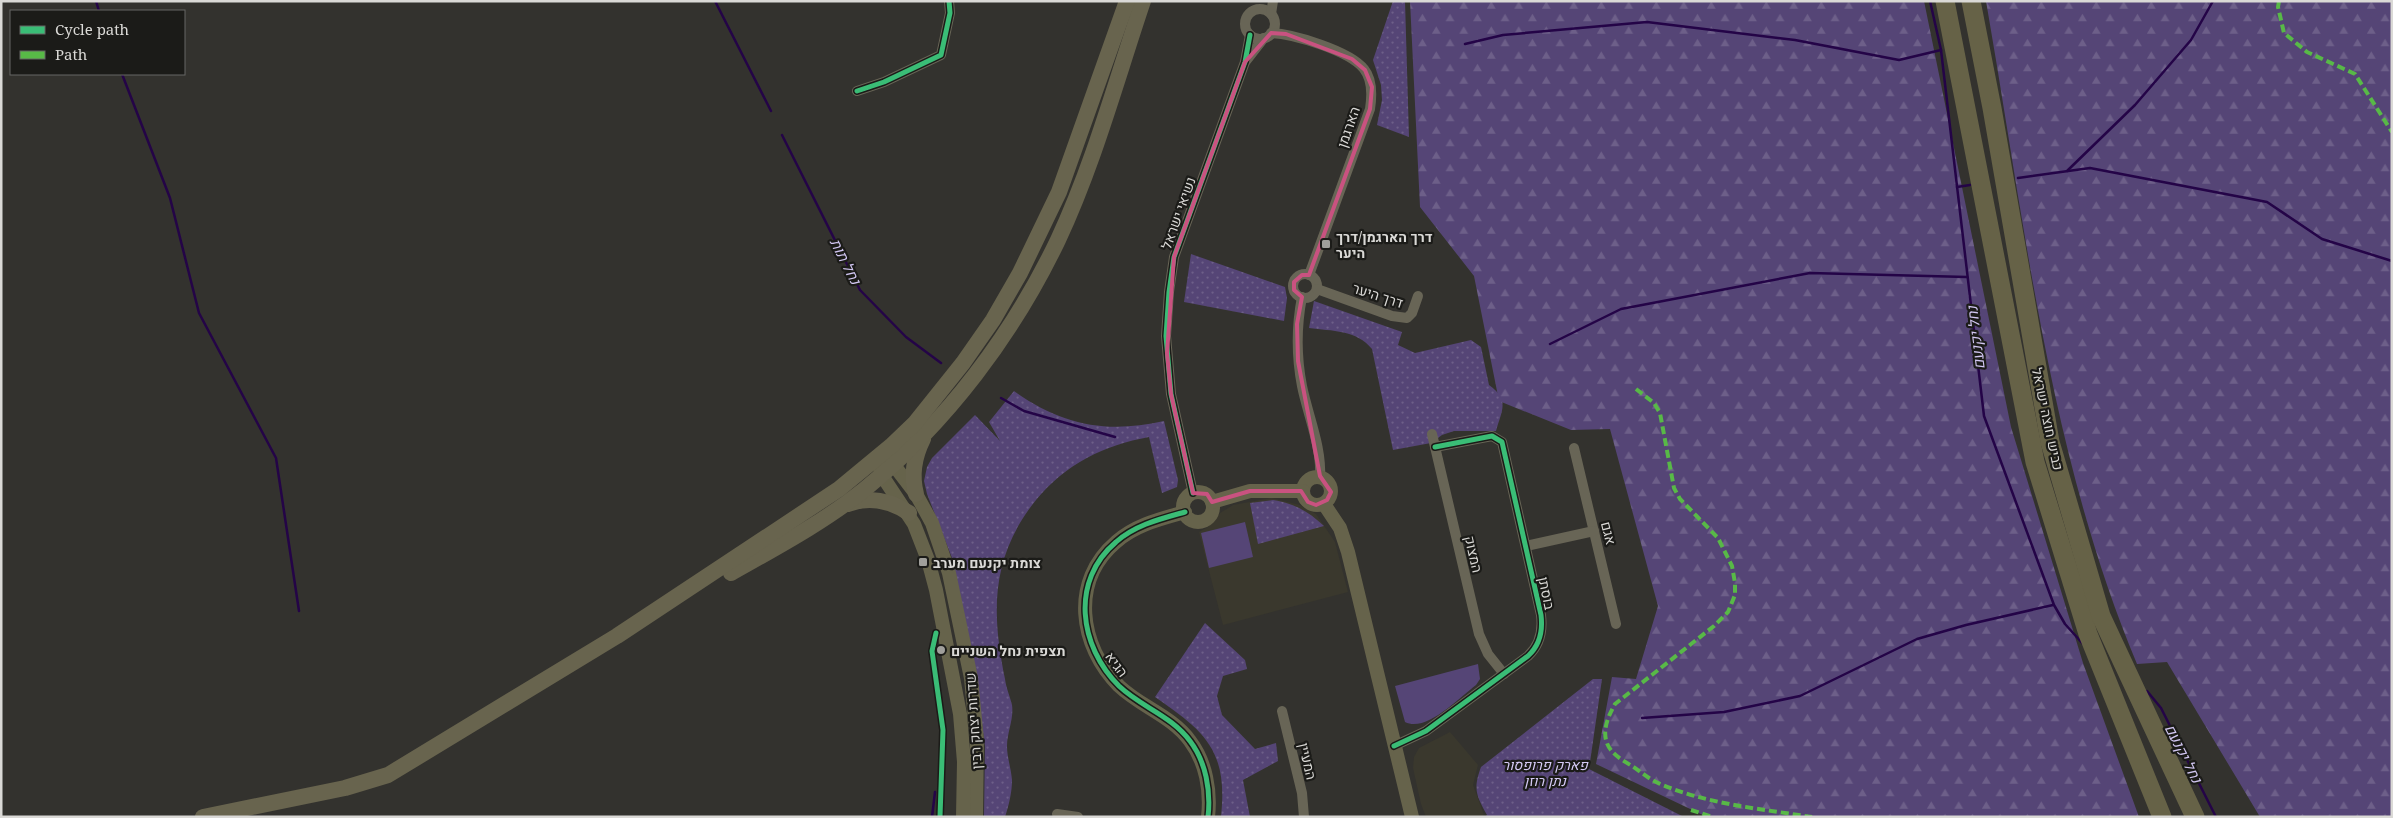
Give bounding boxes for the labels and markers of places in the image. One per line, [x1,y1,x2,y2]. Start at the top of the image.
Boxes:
place label: דרך הארגמן/דרך היער [1336,227,1433,262]
marker: דרך הארגמן/דרך היער [1320,238,1332,250]
place label: צומת יקנעם מערב [933,553,1041,572]
marker: צומת יקנעם מערב [917,556,929,568]
place label: תצפית נחל השניים [951,641,1065,660]
marker: תצפית נחל השניים [935,644,947,656]

